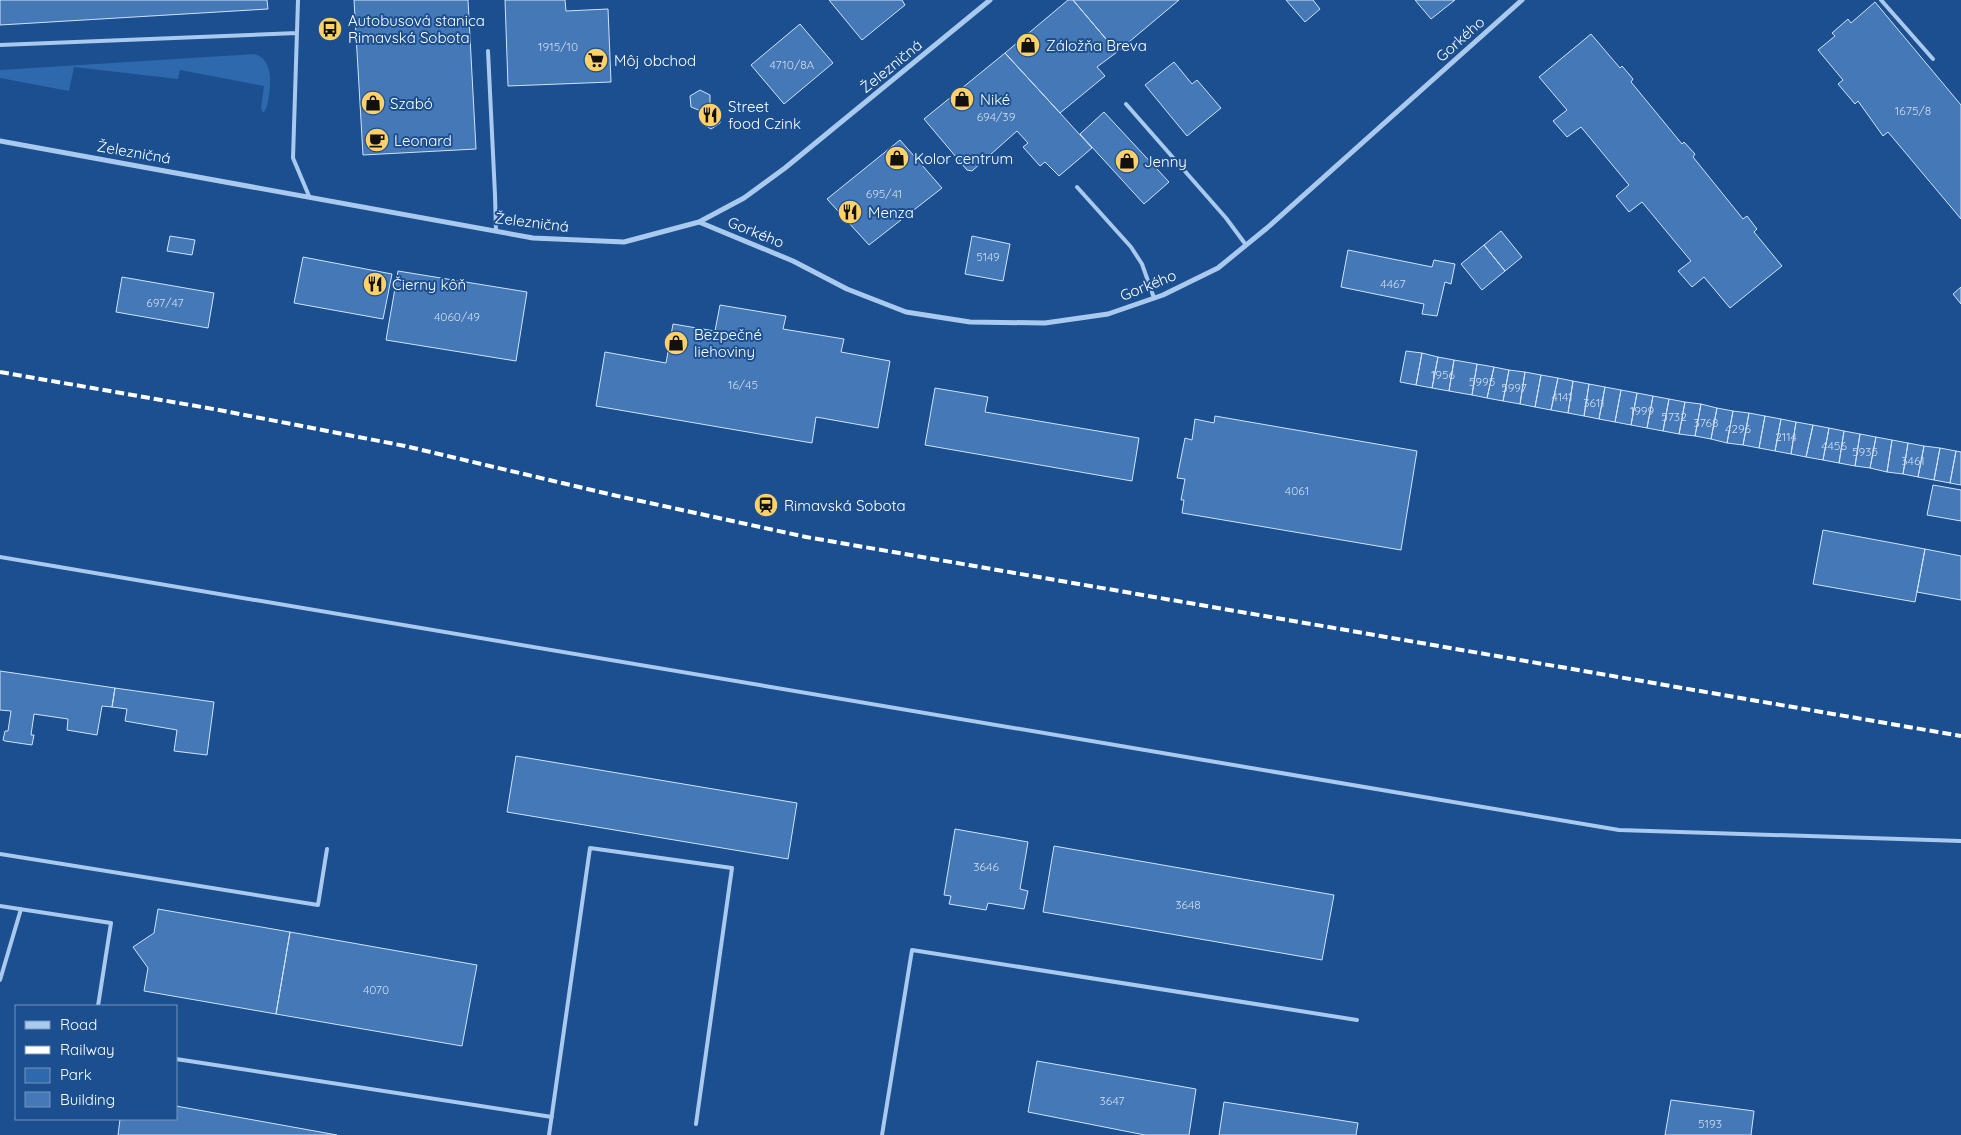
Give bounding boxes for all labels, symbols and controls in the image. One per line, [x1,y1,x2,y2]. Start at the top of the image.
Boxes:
place label: Autobusová stanica Rimavská Sobota [348,11,485,47]
street label: Gorkého [1432,12,1488,66]
bus stop icon: Autobusová stanica Rimavská Sobota [317,16,343,42]
shop icon: Záložňa Breva [1015,32,1041,58]
street label: Železničná [856,35,926,97]
place label: Záložňa Breva [1046,36,1147,55]
house number: 1915/10 [538,39,578,54]
supermarket icon: Môj obchod [583,47,609,73]
place label: Môj obchod [614,51,696,70]
house number: 4710/8A [770,57,815,72]
shop icon: Niké [949,86,975,112]
shop icon: Szabó [360,90,386,116]
place label: Niké [980,90,1010,109]
place label: Szabó [390,94,433,113]
place label: Street food Czink [728,97,801,133]
restaurant icon: Street food Czink [697,102,723,128]
house number: 1675/8 [1895,103,1931,118]
house number: 694/39 [977,109,1016,124]
cafe icon: Leonard [364,127,390,153]
place label: Leonard [394,131,452,150]
street label: Železničná [96,136,172,168]
shop icon: Kolor centrum [884,145,910,171]
shop icon: Jenny [1114,148,1140,174]
place label: Kolor centrum [914,149,1013,168]
place label: Jenny [1144,152,1187,171]
house number: 695/41 [866,186,902,201]
restaurant icon: Menza [837,199,863,225]
place label: Menza [868,203,914,222]
street label: Železničná [494,208,570,236]
street label: Gorkého [725,212,787,252]
house number: 5149 [976,249,1000,264]
street label: Gorkého [1117,265,1179,305]
restaurant icon: Čierny kôň [362,271,388,297]
place label: Čierny kôň [392,275,466,294]
house number: 4467 [1380,276,1406,291]
house number: 697/47 [146,295,184,310]
house number: 4060/49 [434,309,480,324]
place label: Bezpečné liehoviny [694,325,762,361]
shop icon: Bezpečné liehoviny [663,330,689,356]
house number: 1956 [1431,367,1456,382]
house number: 5995 [1469,374,1495,389]
house number: 16/45 [728,377,758,392]
house number: 5997 [1501,380,1527,395]
house number: 4141 [1551,389,1573,404]
house number: 3611 [1583,395,1605,410]
house number: 1999 [1630,403,1655,418]
house number: 5732 [1661,409,1687,424]
house number: 3768 [1693,415,1719,430]
house number: 4296 [1725,421,1752,436]
house number: 2114 [1775,429,1797,444]
house number: 4456 [1821,438,1847,453]
house number: 5935 [1852,444,1878,459]
house number: 3461 [1901,453,1925,468]
house number: 4061 [1285,483,1309,498]
station icon: Rimavská Sobota [753,492,779,518]
place label: Rimavská Sobota [784,496,906,515]
house number: 3646 [973,859,999,874]
house number: 3648 [1175,897,1201,912]
house number: 4070 [363,982,389,997]
legend [15,1005,178,1120]
text: Road [60,1015,97,1034]
text: Railway [60,1040,115,1059]
text: Park [60,1065,92,1084]
text: Building [60,1090,115,1109]
house number: 3647 [1099,1093,1125,1108]
house number: 5193 [1698,1116,1722,1131]

